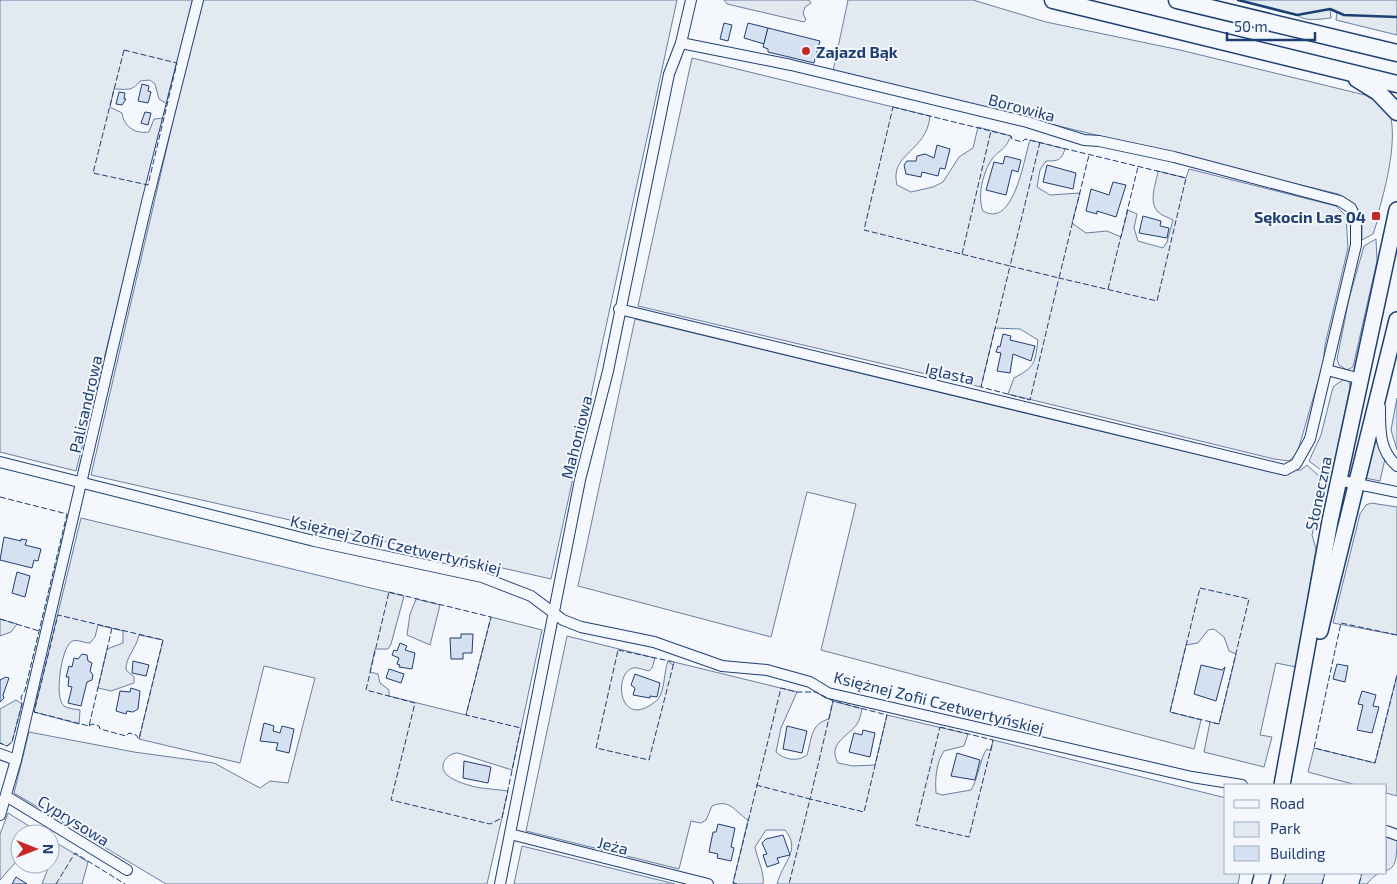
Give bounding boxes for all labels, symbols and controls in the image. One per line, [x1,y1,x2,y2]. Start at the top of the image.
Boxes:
scale bar [1227,10,1314,42]
text: 50 m [1234,17,1268,35]
place label: Zajazd Bąk [816,42,898,61]
marker: Zajazd Bąk [800,45,812,57]
street label: Borowika [987,89,1057,125]
place label: Sękocin Las 04 [1254,207,1366,226]
marker: Sękocin Las 04 [1370,210,1382,222]
street label: Palisandrowa [65,353,105,455]
street label: Iglasta [924,358,976,388]
street label: Mahoniowa [556,393,596,481]
street label: Słoneczna [1301,454,1335,532]
street label: Księżnej Zofii Czetwertyńskiej [288,510,503,579]
street label: Księżnej Zofii Czetwertyńskiej [832,667,1046,738]
legend [1224,784,1387,874]
street label: Cyprysowa [35,791,113,849]
text: Road [1270,794,1305,812]
text: Park [1270,819,1301,837]
north arrow [10,824,60,874]
street label: Jeża [596,832,630,858]
text: N [40,844,57,854]
text: Building [1270,844,1326,862]

